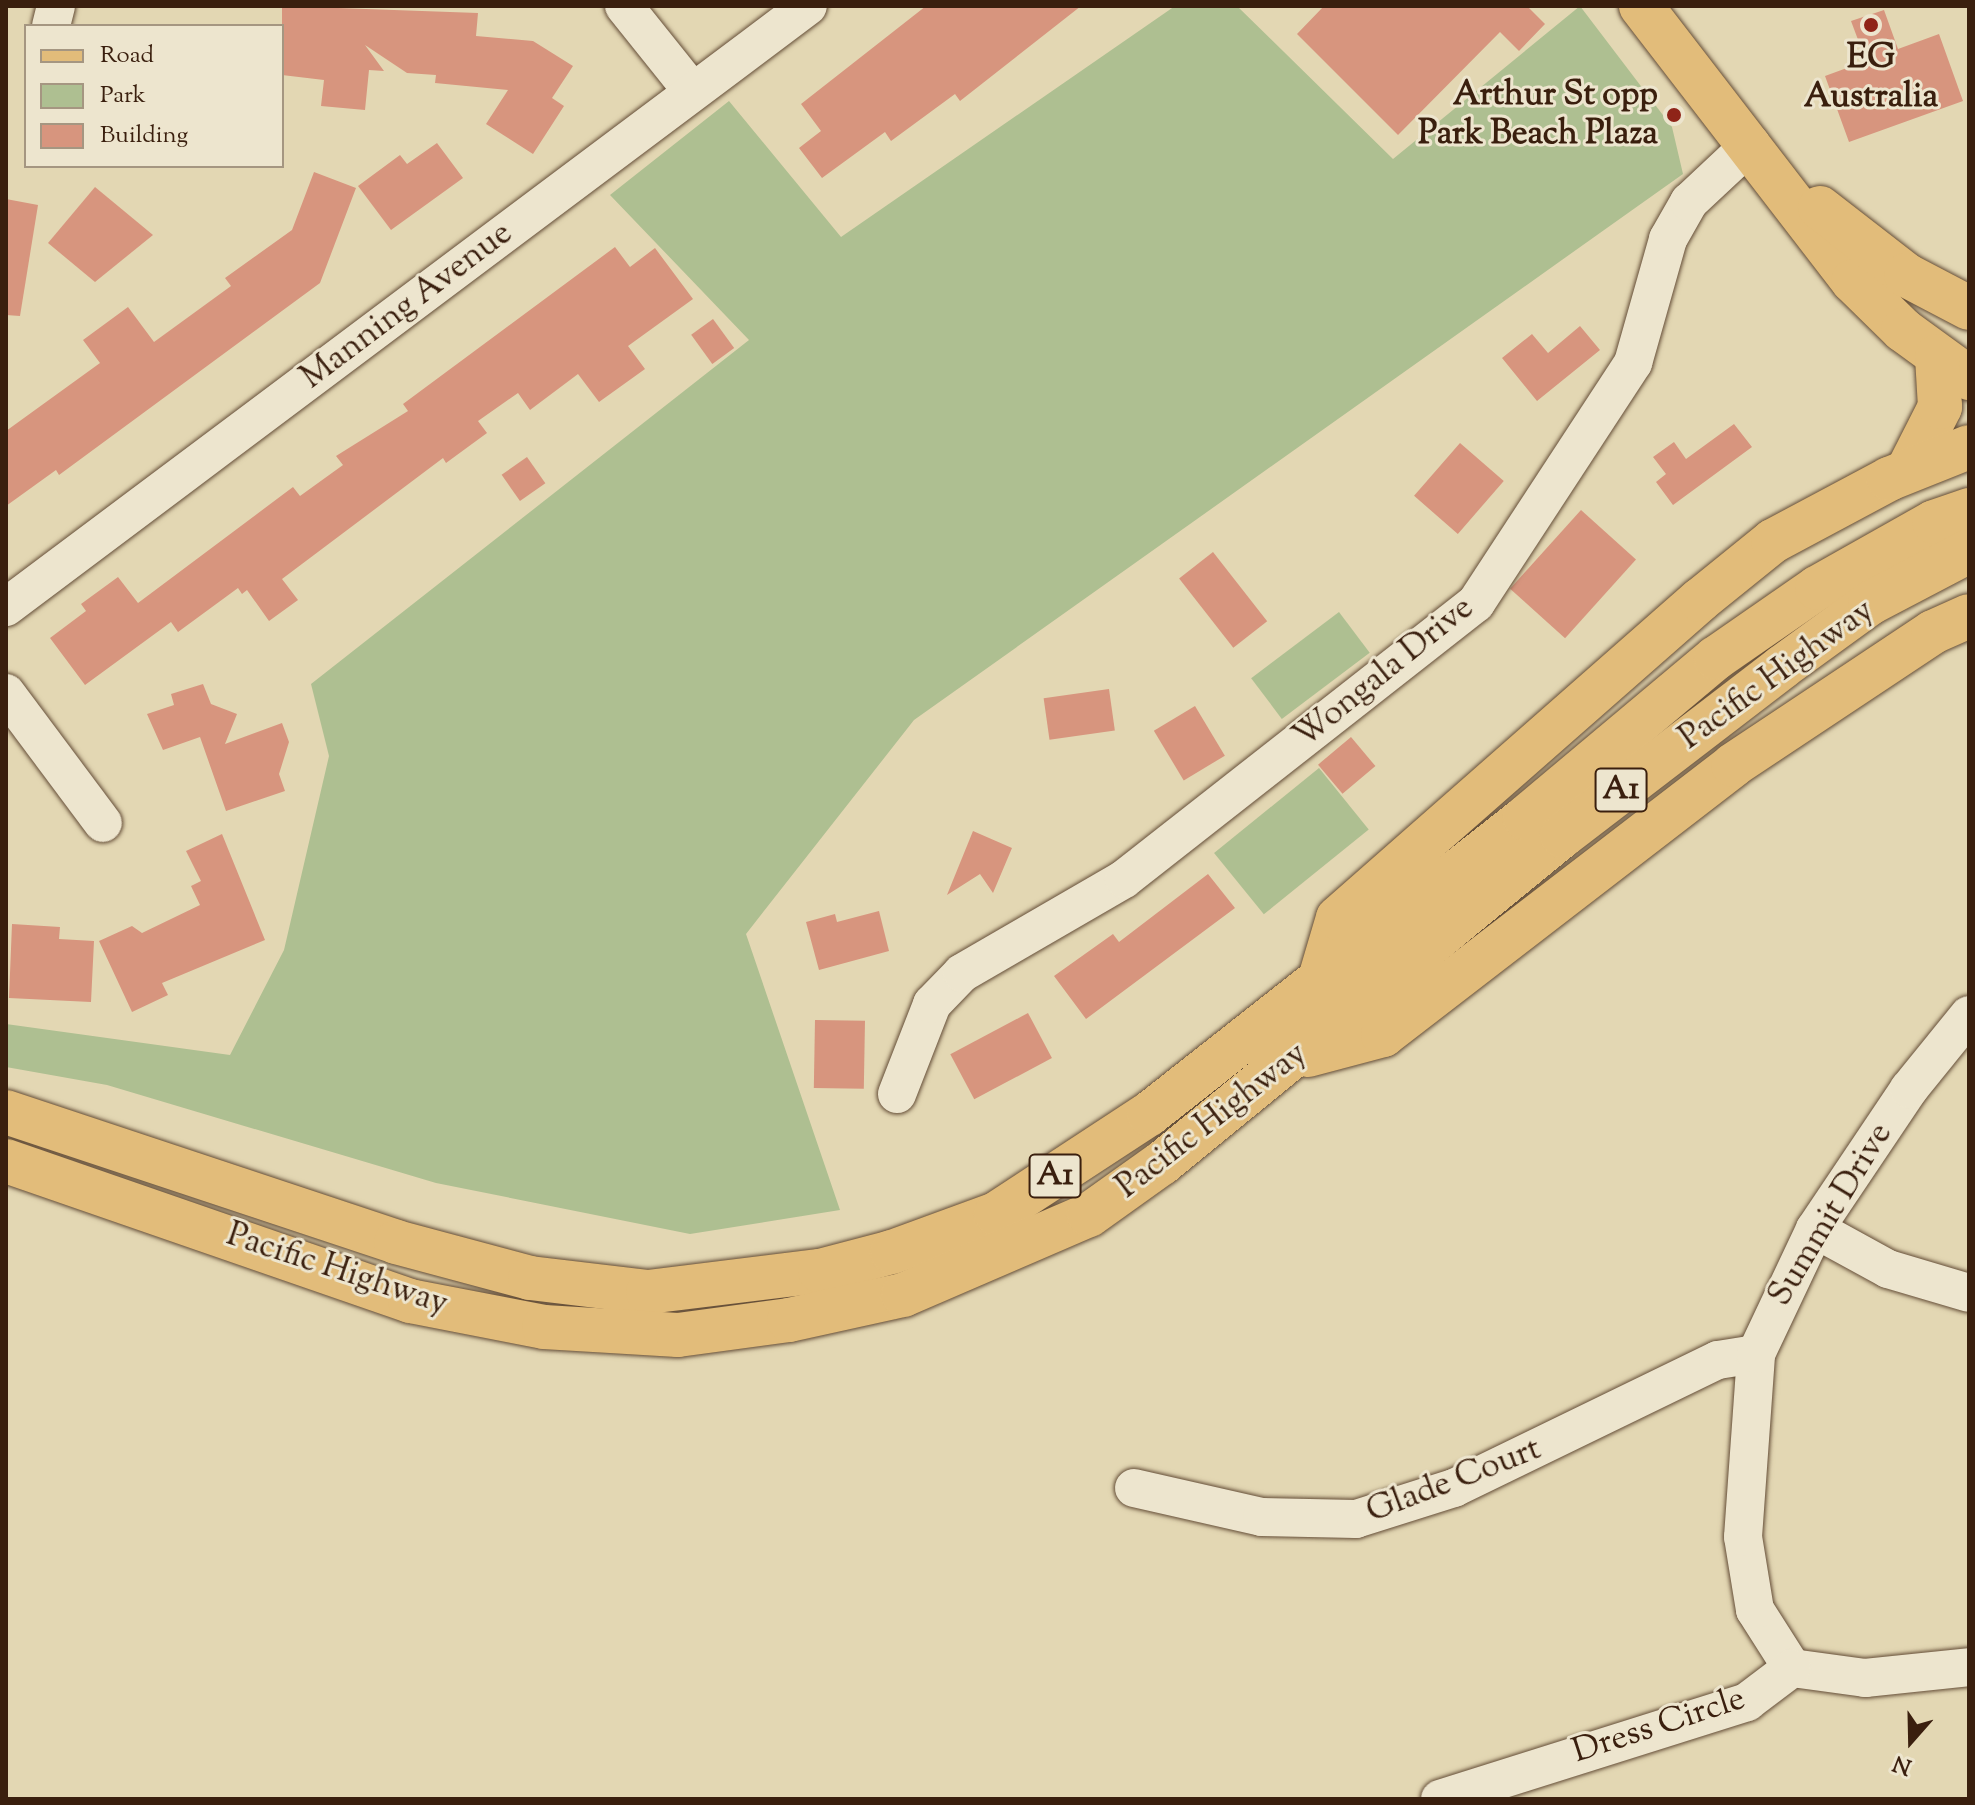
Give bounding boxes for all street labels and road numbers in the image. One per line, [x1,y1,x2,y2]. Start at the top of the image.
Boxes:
street label: Manning Avenue [293,213,521,399]
street label: Wongala Drive [1286,588,1482,758]
street label: Pacific Highway [1672,591,1882,759]
road number: A1 [1593,762,1649,818]
street label: Pacific Highway [1109,1034,1315,1208]
street label: Summit Drive [1760,1116,1902,1314]
road number: A1 [1027,1148,1083,1204]
street label: Pacific Highway [221,1215,453,1325]
street label: Glade Court [1361,1429,1547,1533]
street label: Dress Circle [1568,1679,1750,1773]

